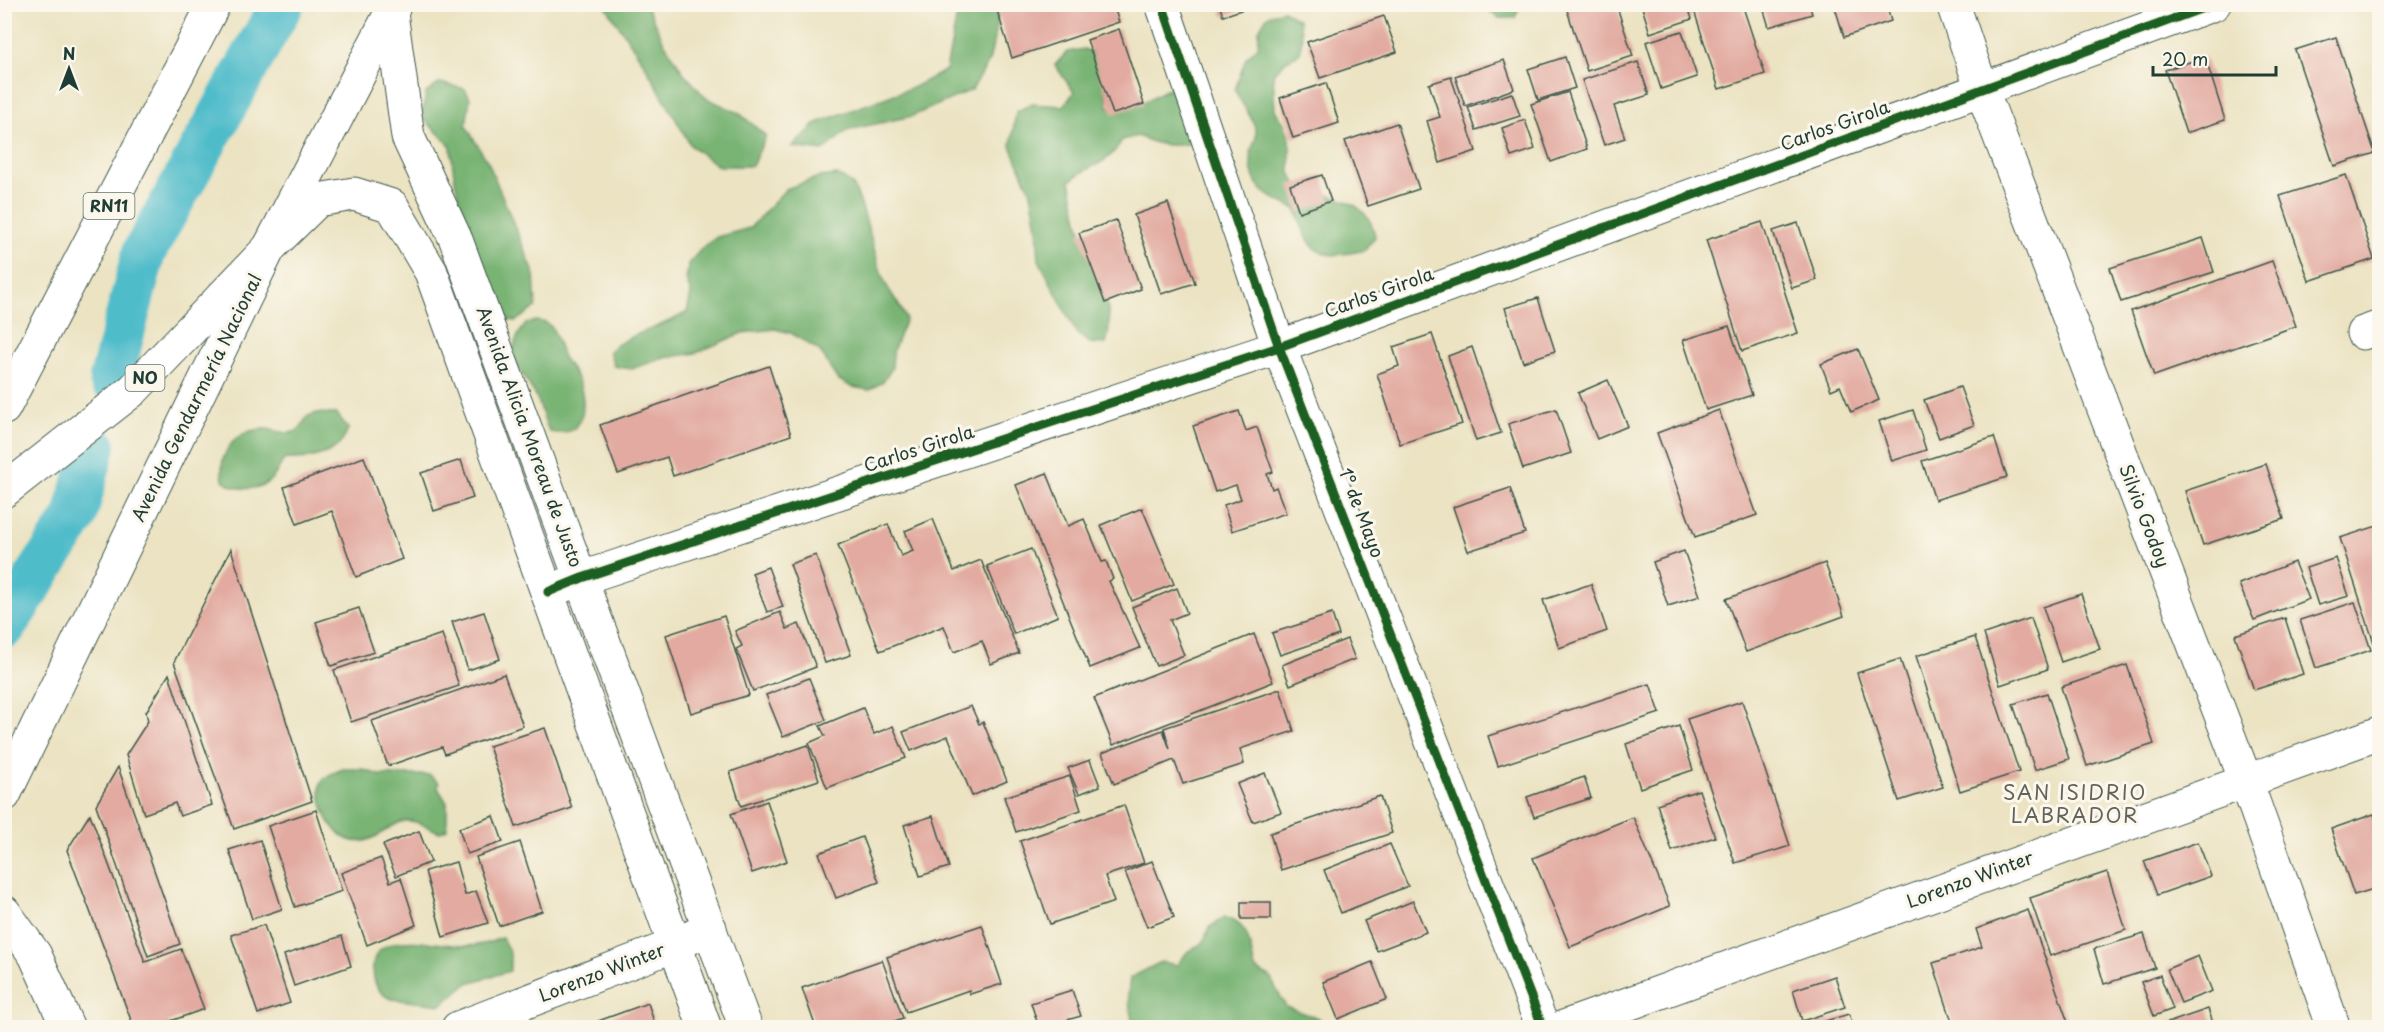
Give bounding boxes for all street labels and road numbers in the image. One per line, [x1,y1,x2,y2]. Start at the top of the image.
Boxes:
street label: Carlos Girola [1776,92,1894,157]
road number: RN11 [84,193,134,219]
street label: Carlos Girola [1320,259,1438,324]
street label: Avenida Gendarmería Nacional [124,269,268,526]
street label: Avenida Alicia Moreau de Justo [471,302,590,571]
road number: NO [126,365,164,391]
street label: Carlos Girola [860,417,978,478]
street label: Silvio Godoy [2113,460,2178,571]
street label: 1° de Mayo [1333,463,1392,562]
street label: Lorenzo Winter [1902,843,2037,914]
street label: Lorenzo Winter [535,935,669,1008]

